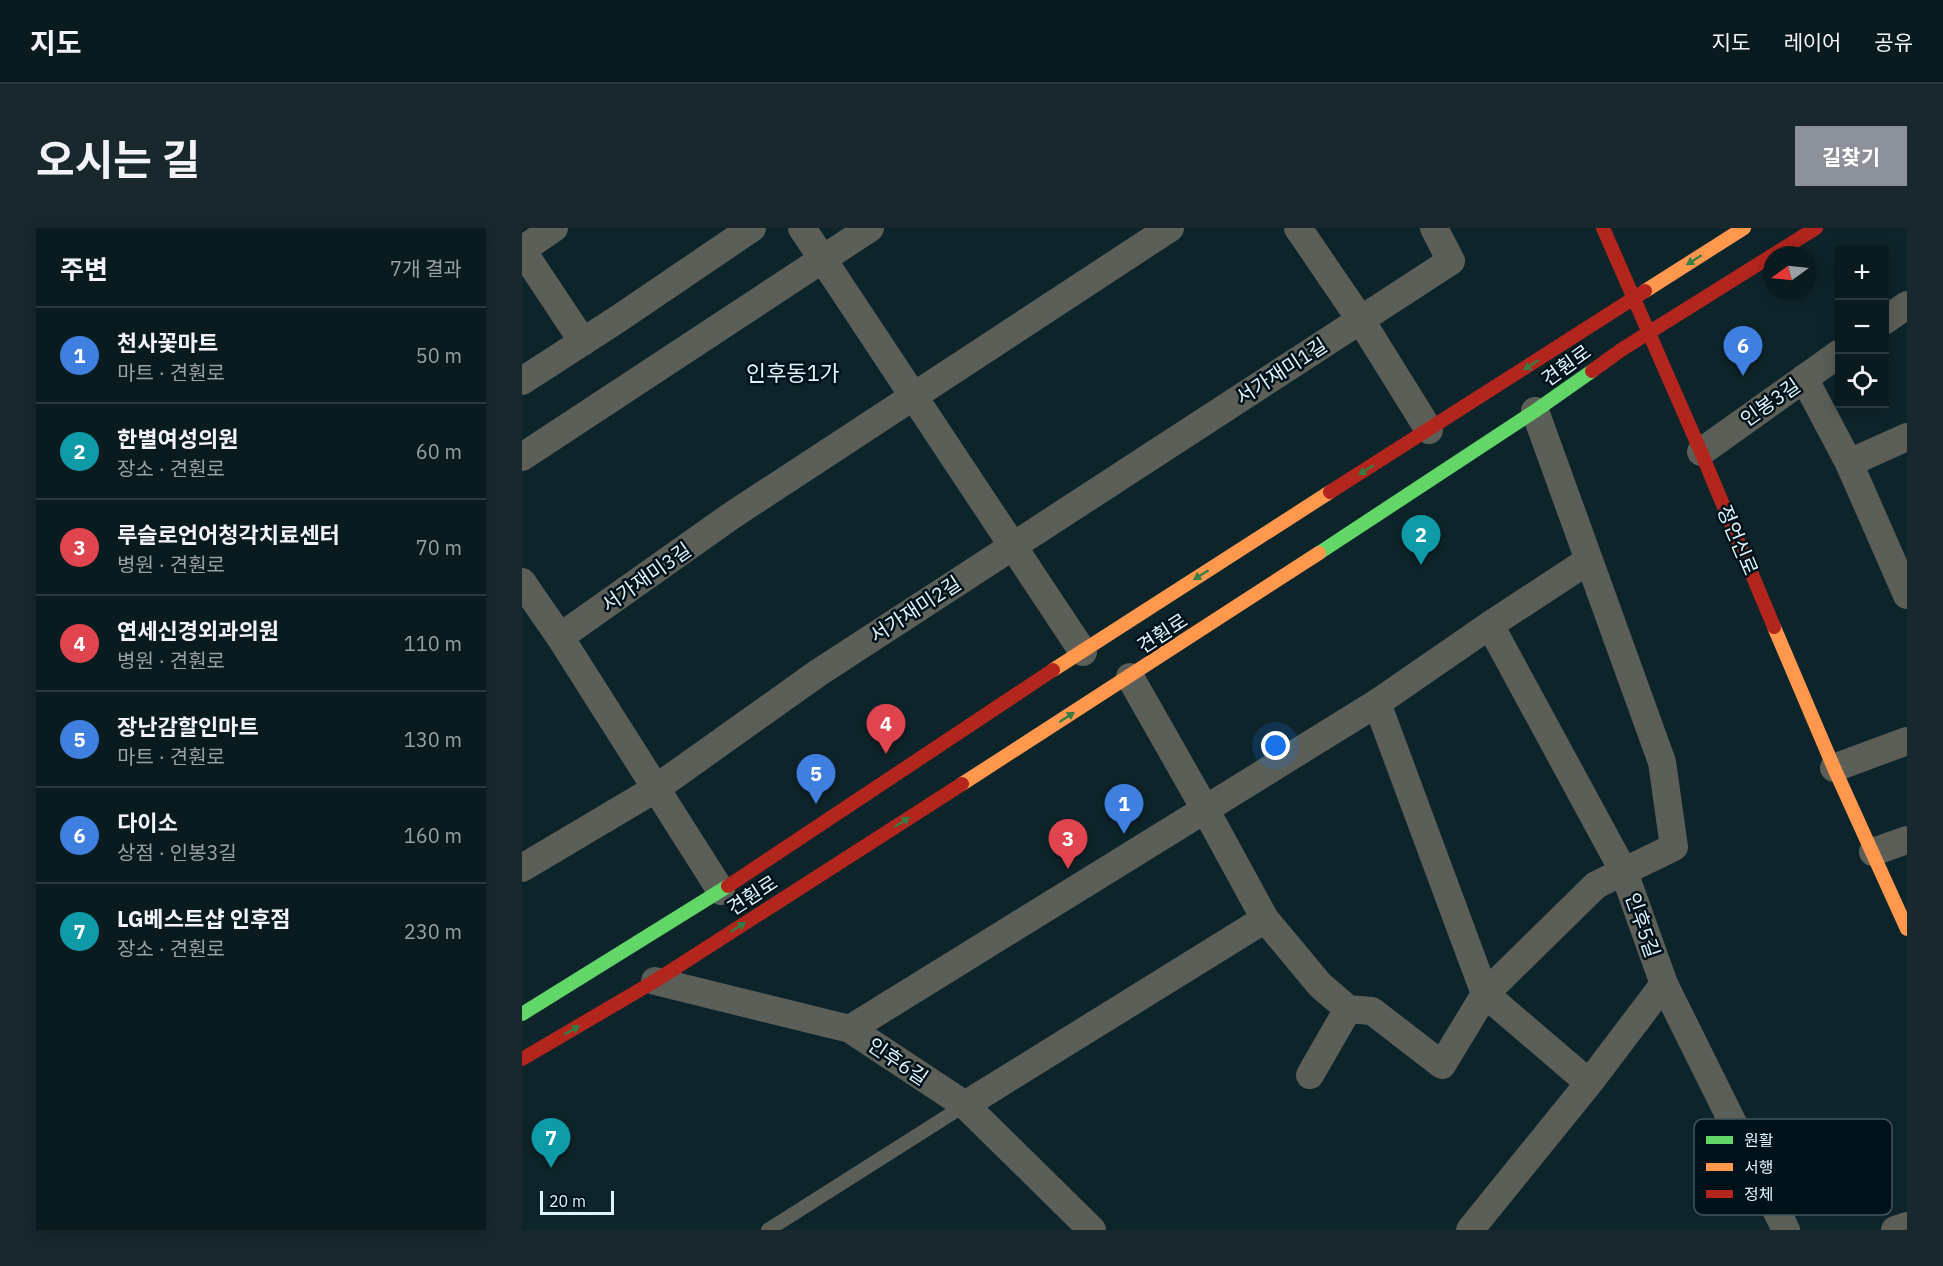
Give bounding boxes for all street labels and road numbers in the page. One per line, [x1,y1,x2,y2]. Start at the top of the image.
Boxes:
street label: 서가재미1길 [1230,331,1332,411]
street label: 견훤로 [1536,338,1596,392]
street label: 인봉3길 [1735,372,1805,432]
street label: 정언신로 [1711,501,1765,579]
street label: 서가재미3길 [596,536,696,618]
street label: 서가재미2길 [864,569,966,649]
street label: 견훤로 [1131,607,1193,659]
street label: 견훤로 [721,869,783,921]
street label: 인후5길 [1619,889,1667,961]
street label: 인후6길 [863,1031,933,1091]

